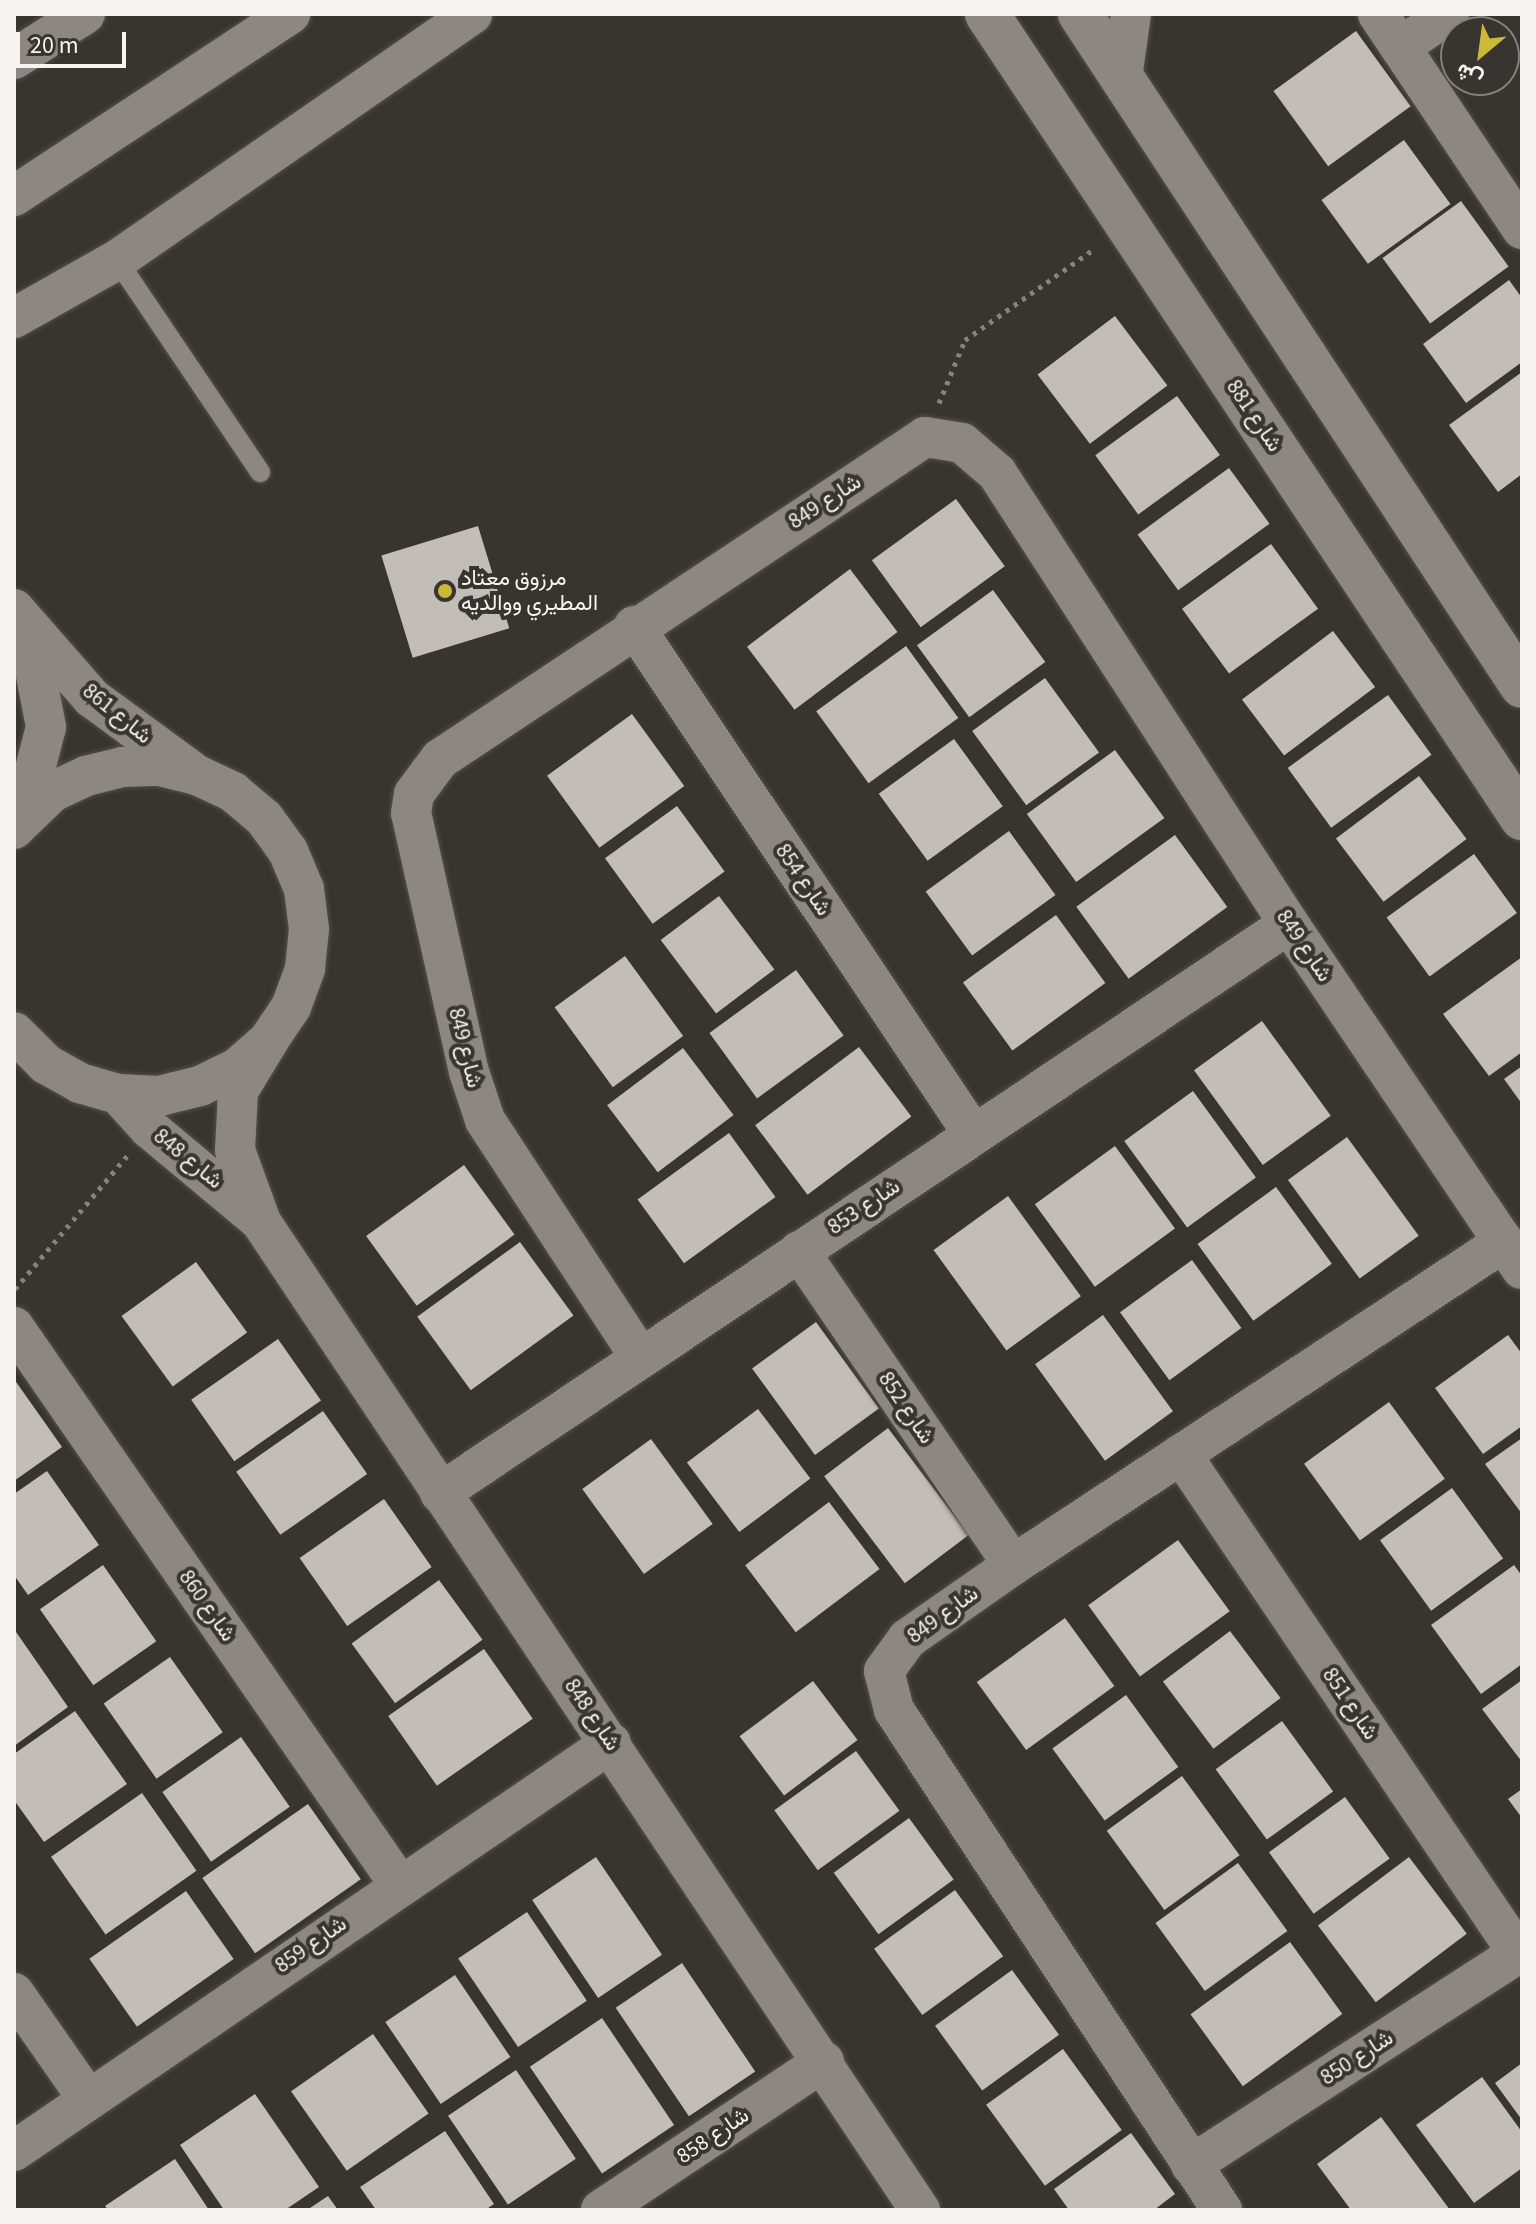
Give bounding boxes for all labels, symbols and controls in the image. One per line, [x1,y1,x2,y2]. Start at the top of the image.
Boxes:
scale bar [20,16,130,66]
north arrow [1440,16,1520,96]
text: 20 m [30,28,79,63]
text: ش [1450,55,1489,96]
street label: شارع 881 [1220,375,1288,457]
street label: شارع 849 [784,469,866,535]
place label: مرزوق معتاد المطيري ووالديه [461,565,598,616]
marker: مرزوق معتاد المطيري ووالديه [436,582,454,600]
street label: شارع 861 [77,678,157,750]
street label: شارع 854 [769,839,837,921]
street label: شارع 849 [1270,905,1338,987]
street label: شارع 849 [442,1005,488,1091]
street label: شارع 848 [148,1123,228,1195]
street label: شارع 853 [823,1173,905,1241]
street label: شارع 852 [872,1367,940,1449]
street label: شارع 860 [173,1565,241,1647]
street label: شارع 849 [902,1580,984,1650]
street label: شارع 851 [1316,1663,1384,1745]
street label: شارع 848 [558,1674,626,1756]
street label: شارع 859 [270,1911,352,1979]
street label: شارع 850 [1316,2025,1398,2091]
street label: شارع 858 [672,2102,754,2170]

